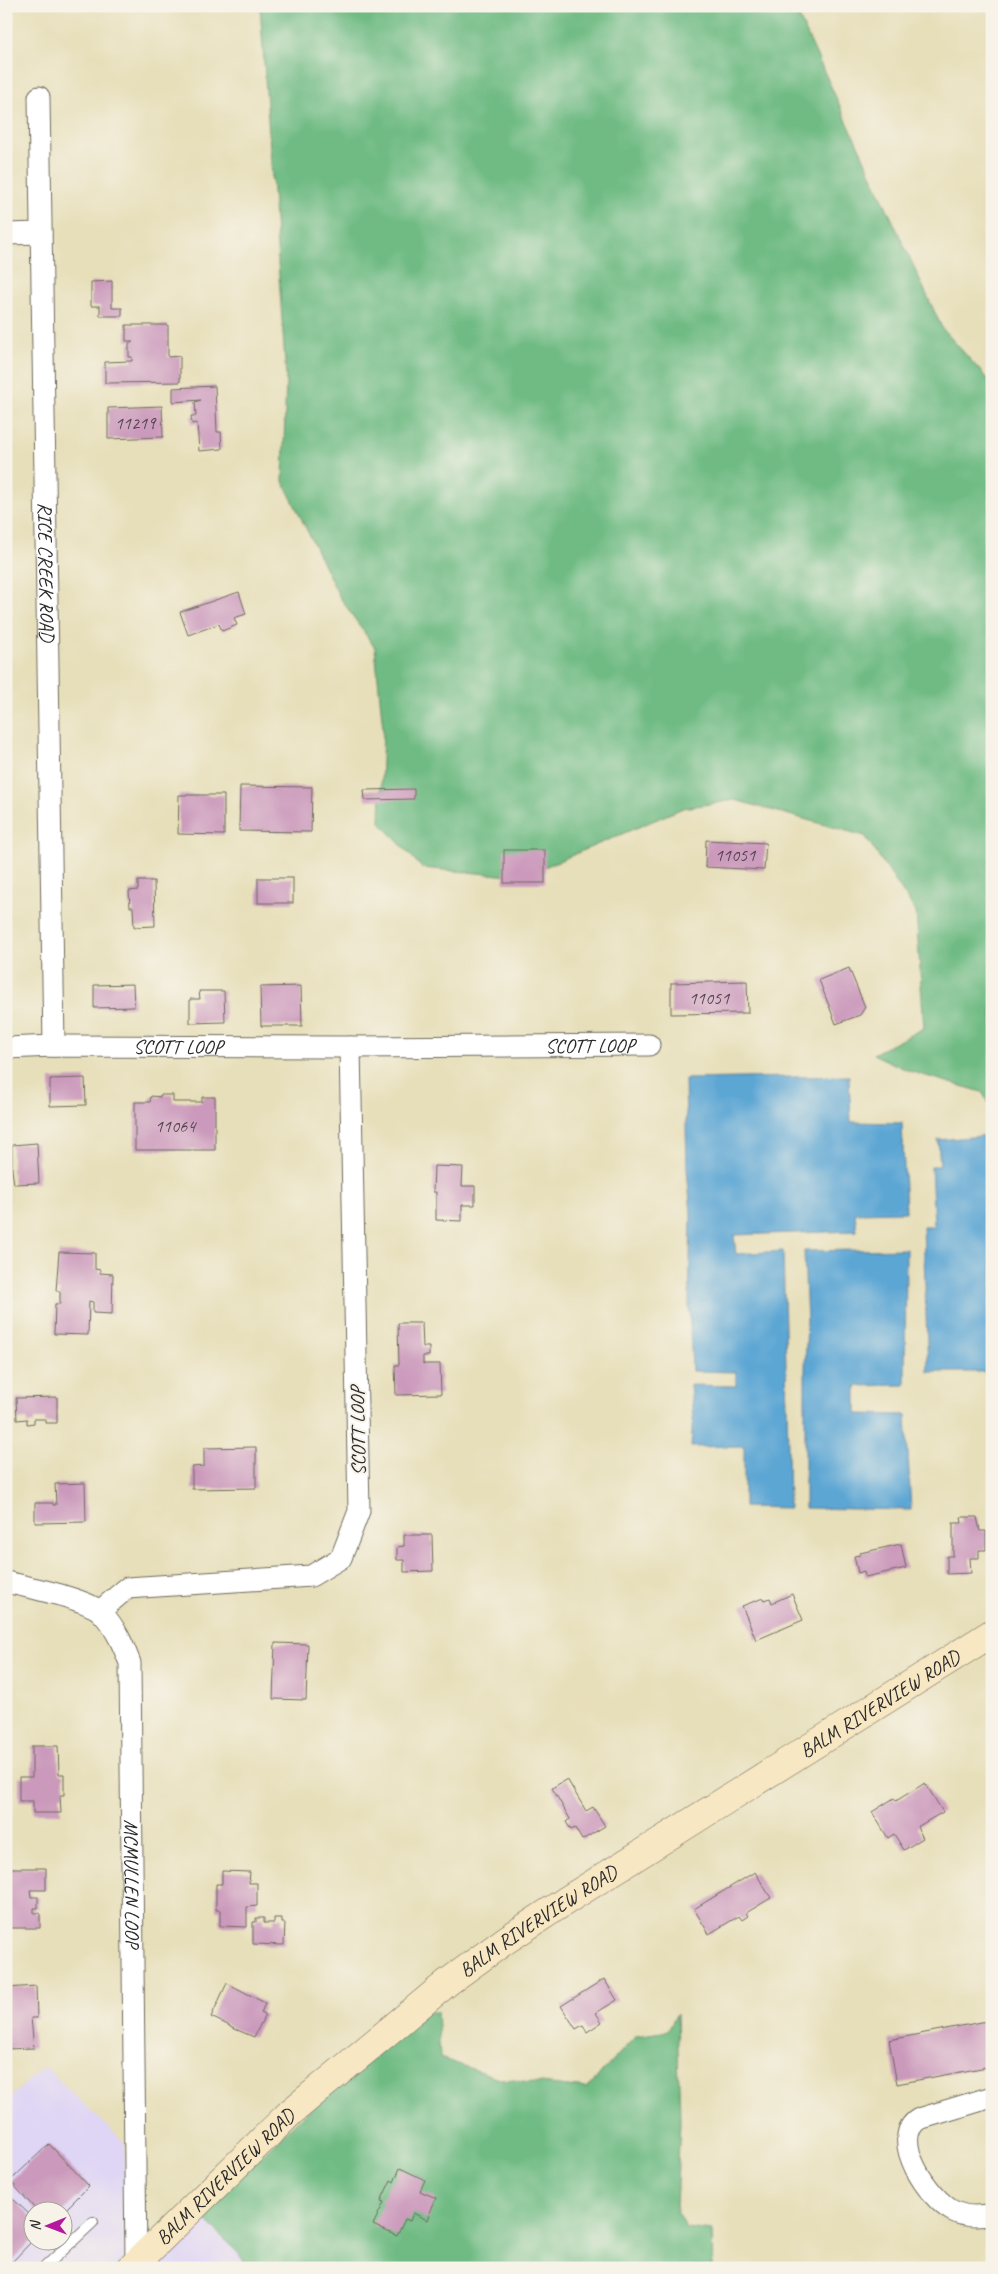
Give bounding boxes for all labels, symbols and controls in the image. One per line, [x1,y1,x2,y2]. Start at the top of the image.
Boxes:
house number: 11219 [115,412,157,434]
street label: RICE CREEK ROAD [33,502,60,643]
house number: 11051 [715,844,756,866]
house number: 11051 [689,987,730,1009]
street label: SCOTT LOOP [545,1033,637,1058]
street label: SCOTT LOOP [133,1034,225,1059]
house number: 11064 [155,1115,197,1137]
street label: SCOTT LOOP [345,1384,371,1476]
street label: BALM RIVERVIEW ROAD [795,1643,966,1763]
street label: MCMULLEN LOOP [119,1819,145,1951]
street label: BALM RIVERVIEW ROAD [454,1859,623,1982]
street label: BALM RIVERVIEW ROAD [150,2102,301,2250]
north arrow [22,2202,72,2252]
text: N [27,2219,44,2231]

